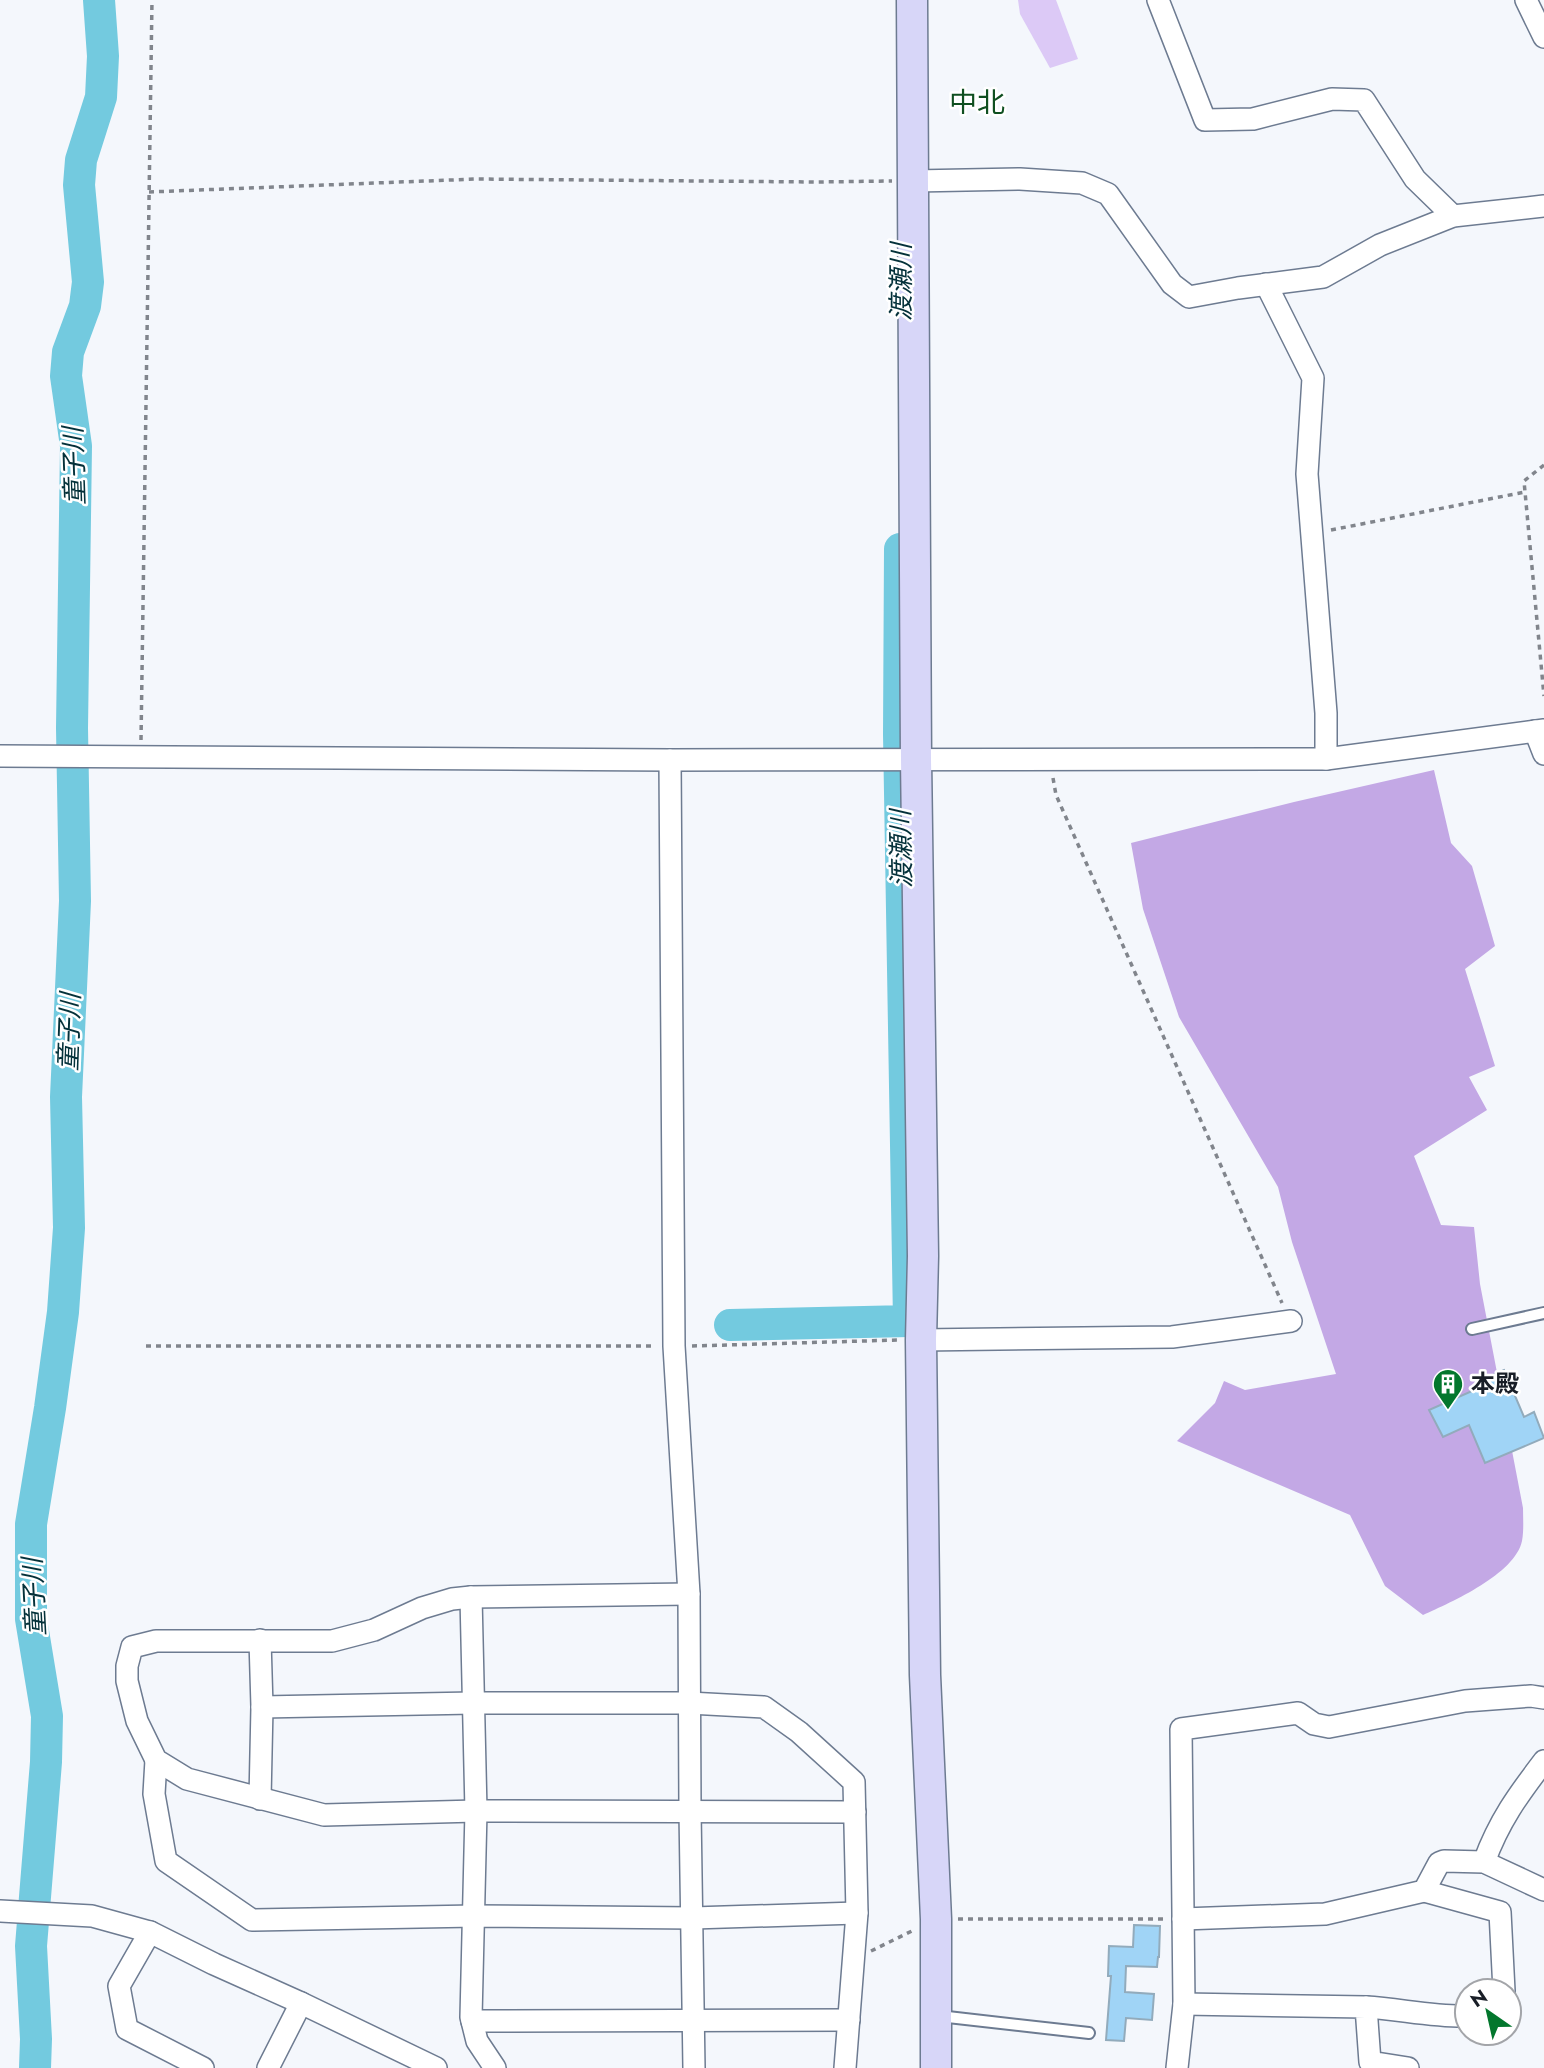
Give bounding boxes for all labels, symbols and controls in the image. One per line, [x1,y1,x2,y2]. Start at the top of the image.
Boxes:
district label: 中北 [949,82,1005,123]
water label: 渡瀬川 [882,240,920,321]
water label: 童子川 [54,423,94,506]
water label: 渡瀬川 [881,807,921,888]
water label: 童子川 [49,989,89,1072]
place label: 本殿 [1471,1366,1519,1401]
building icon: 本殿 [1431,1367,1465,1411]
water label: 童子川 [13,1554,55,1637]
north arrow [1453,1977,1523,2047]
text: N [1465,1983,1493,2014]

